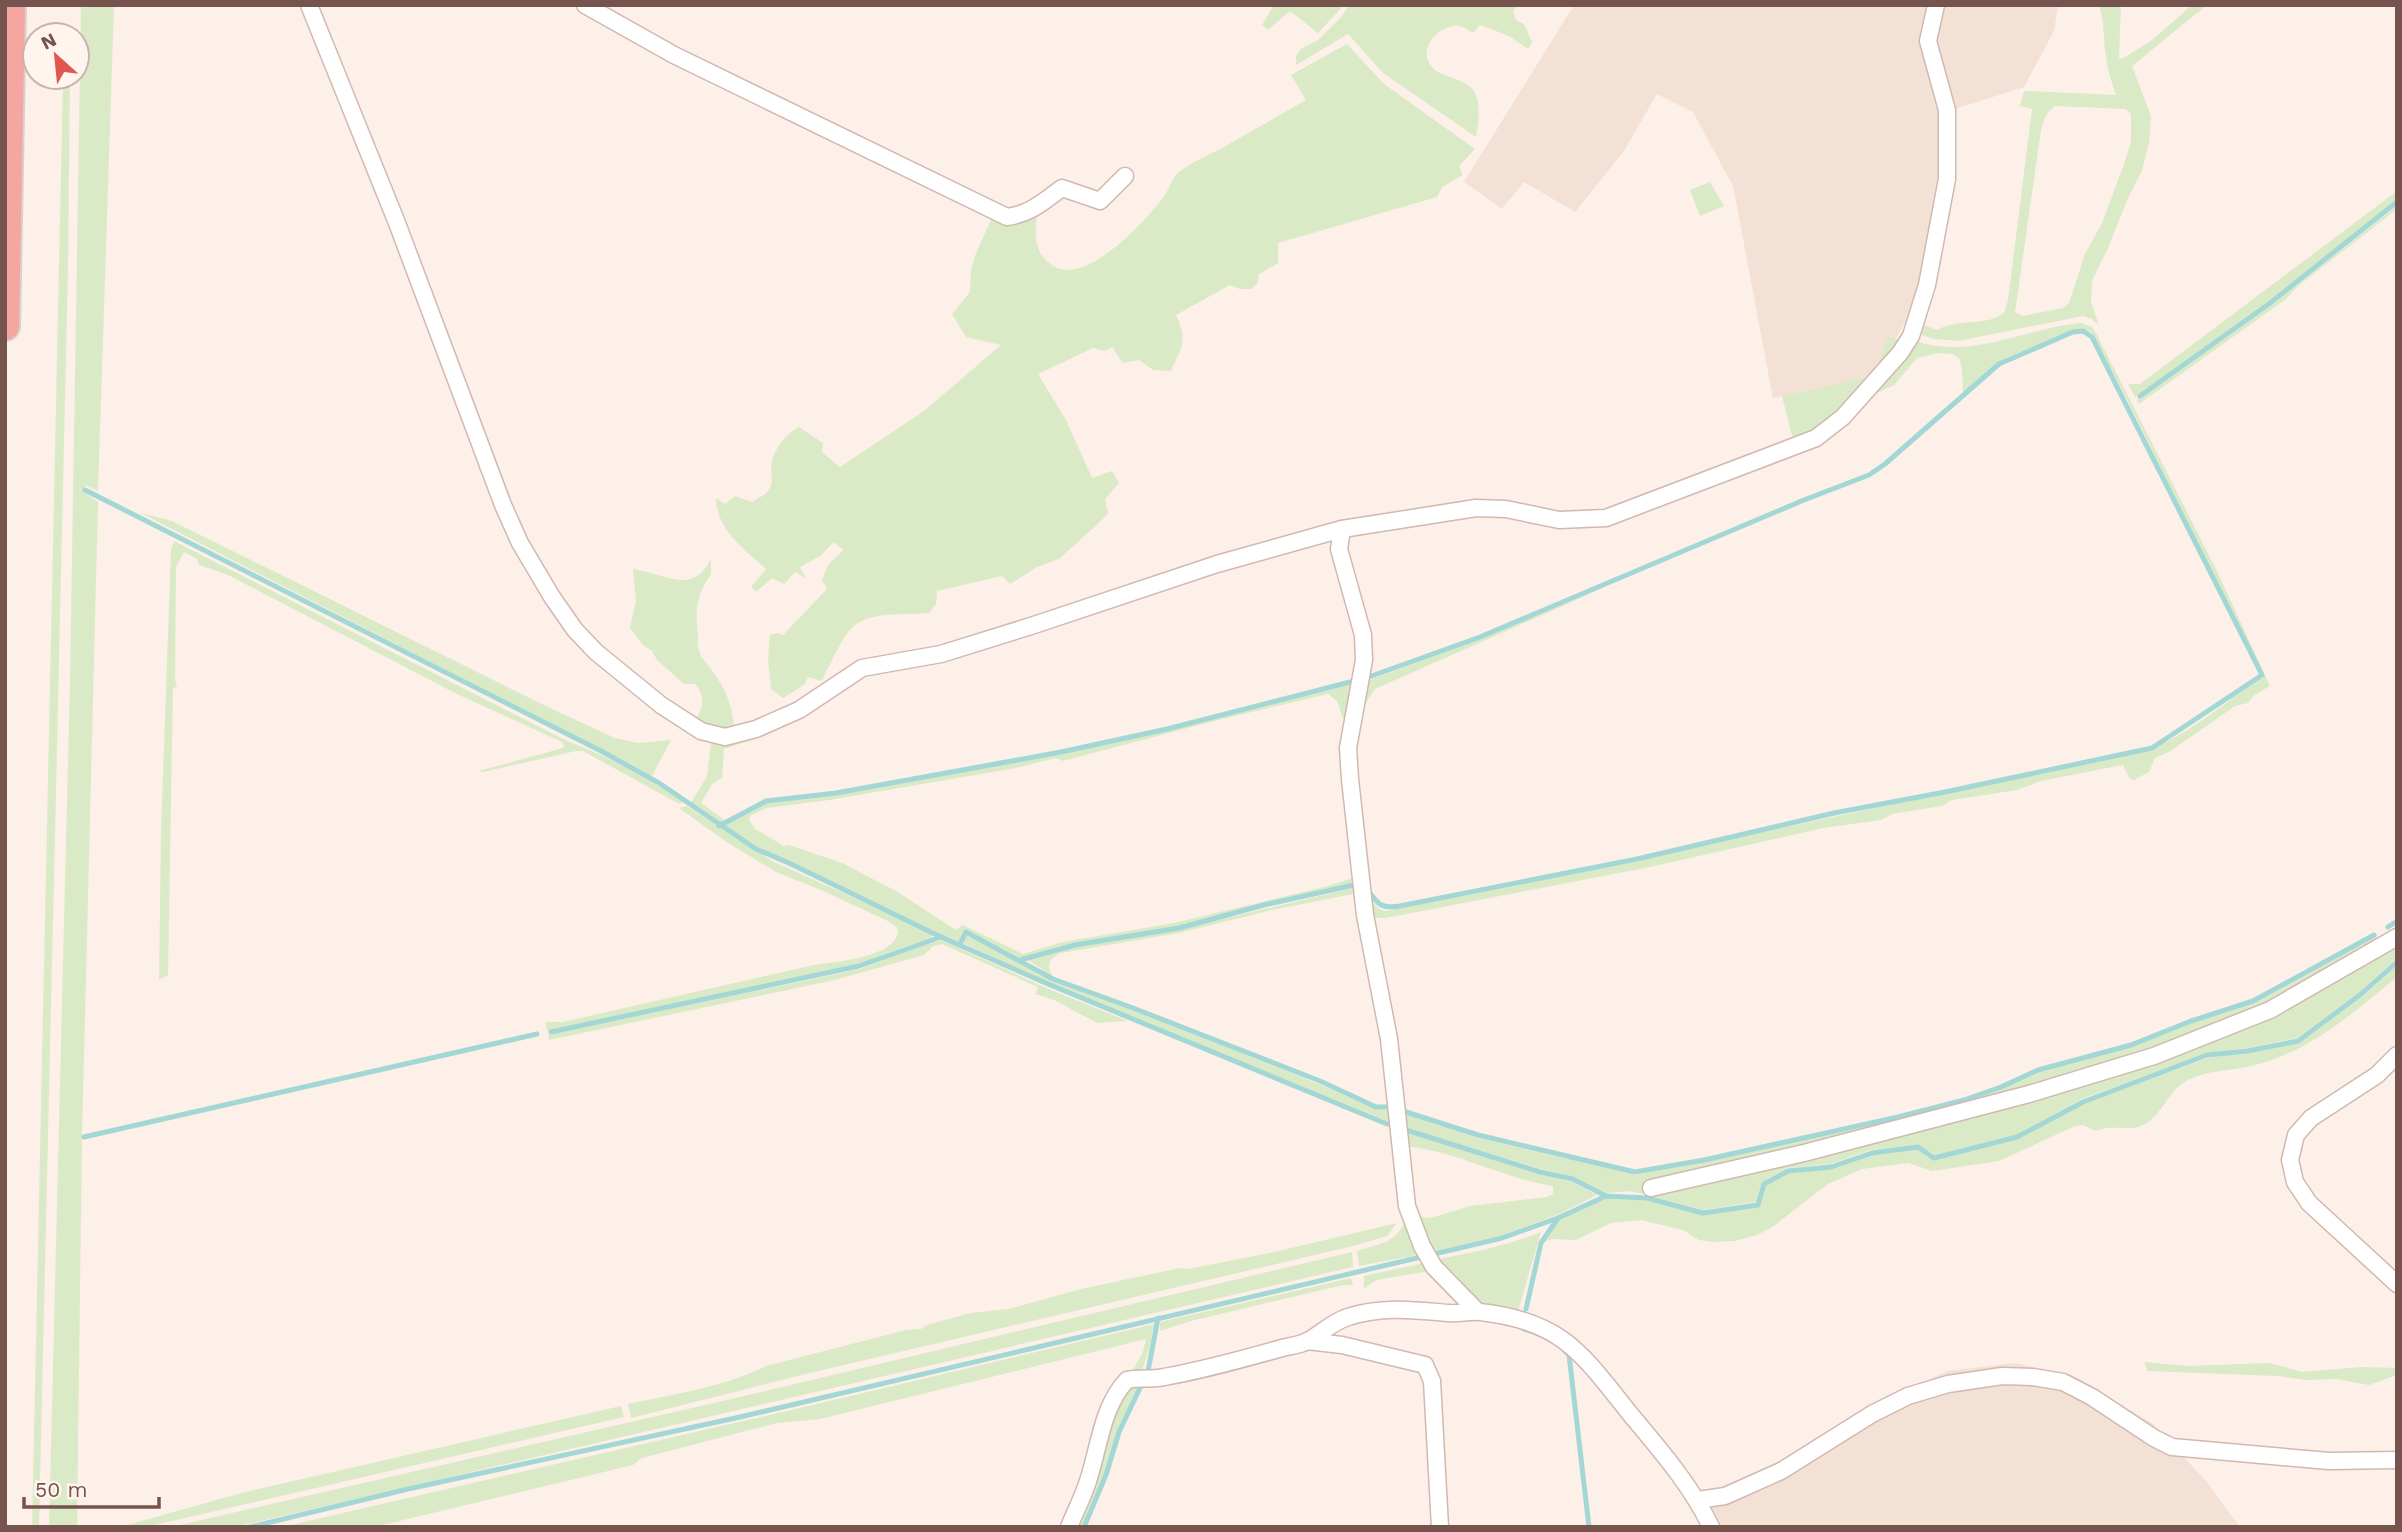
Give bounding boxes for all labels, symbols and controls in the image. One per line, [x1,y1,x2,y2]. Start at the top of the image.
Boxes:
north arrow [21,21,91,91]
text: N [37,28,60,55]
scale bar [24,1466,159,1510]
text: 50 m [35,1477,87,1502]

